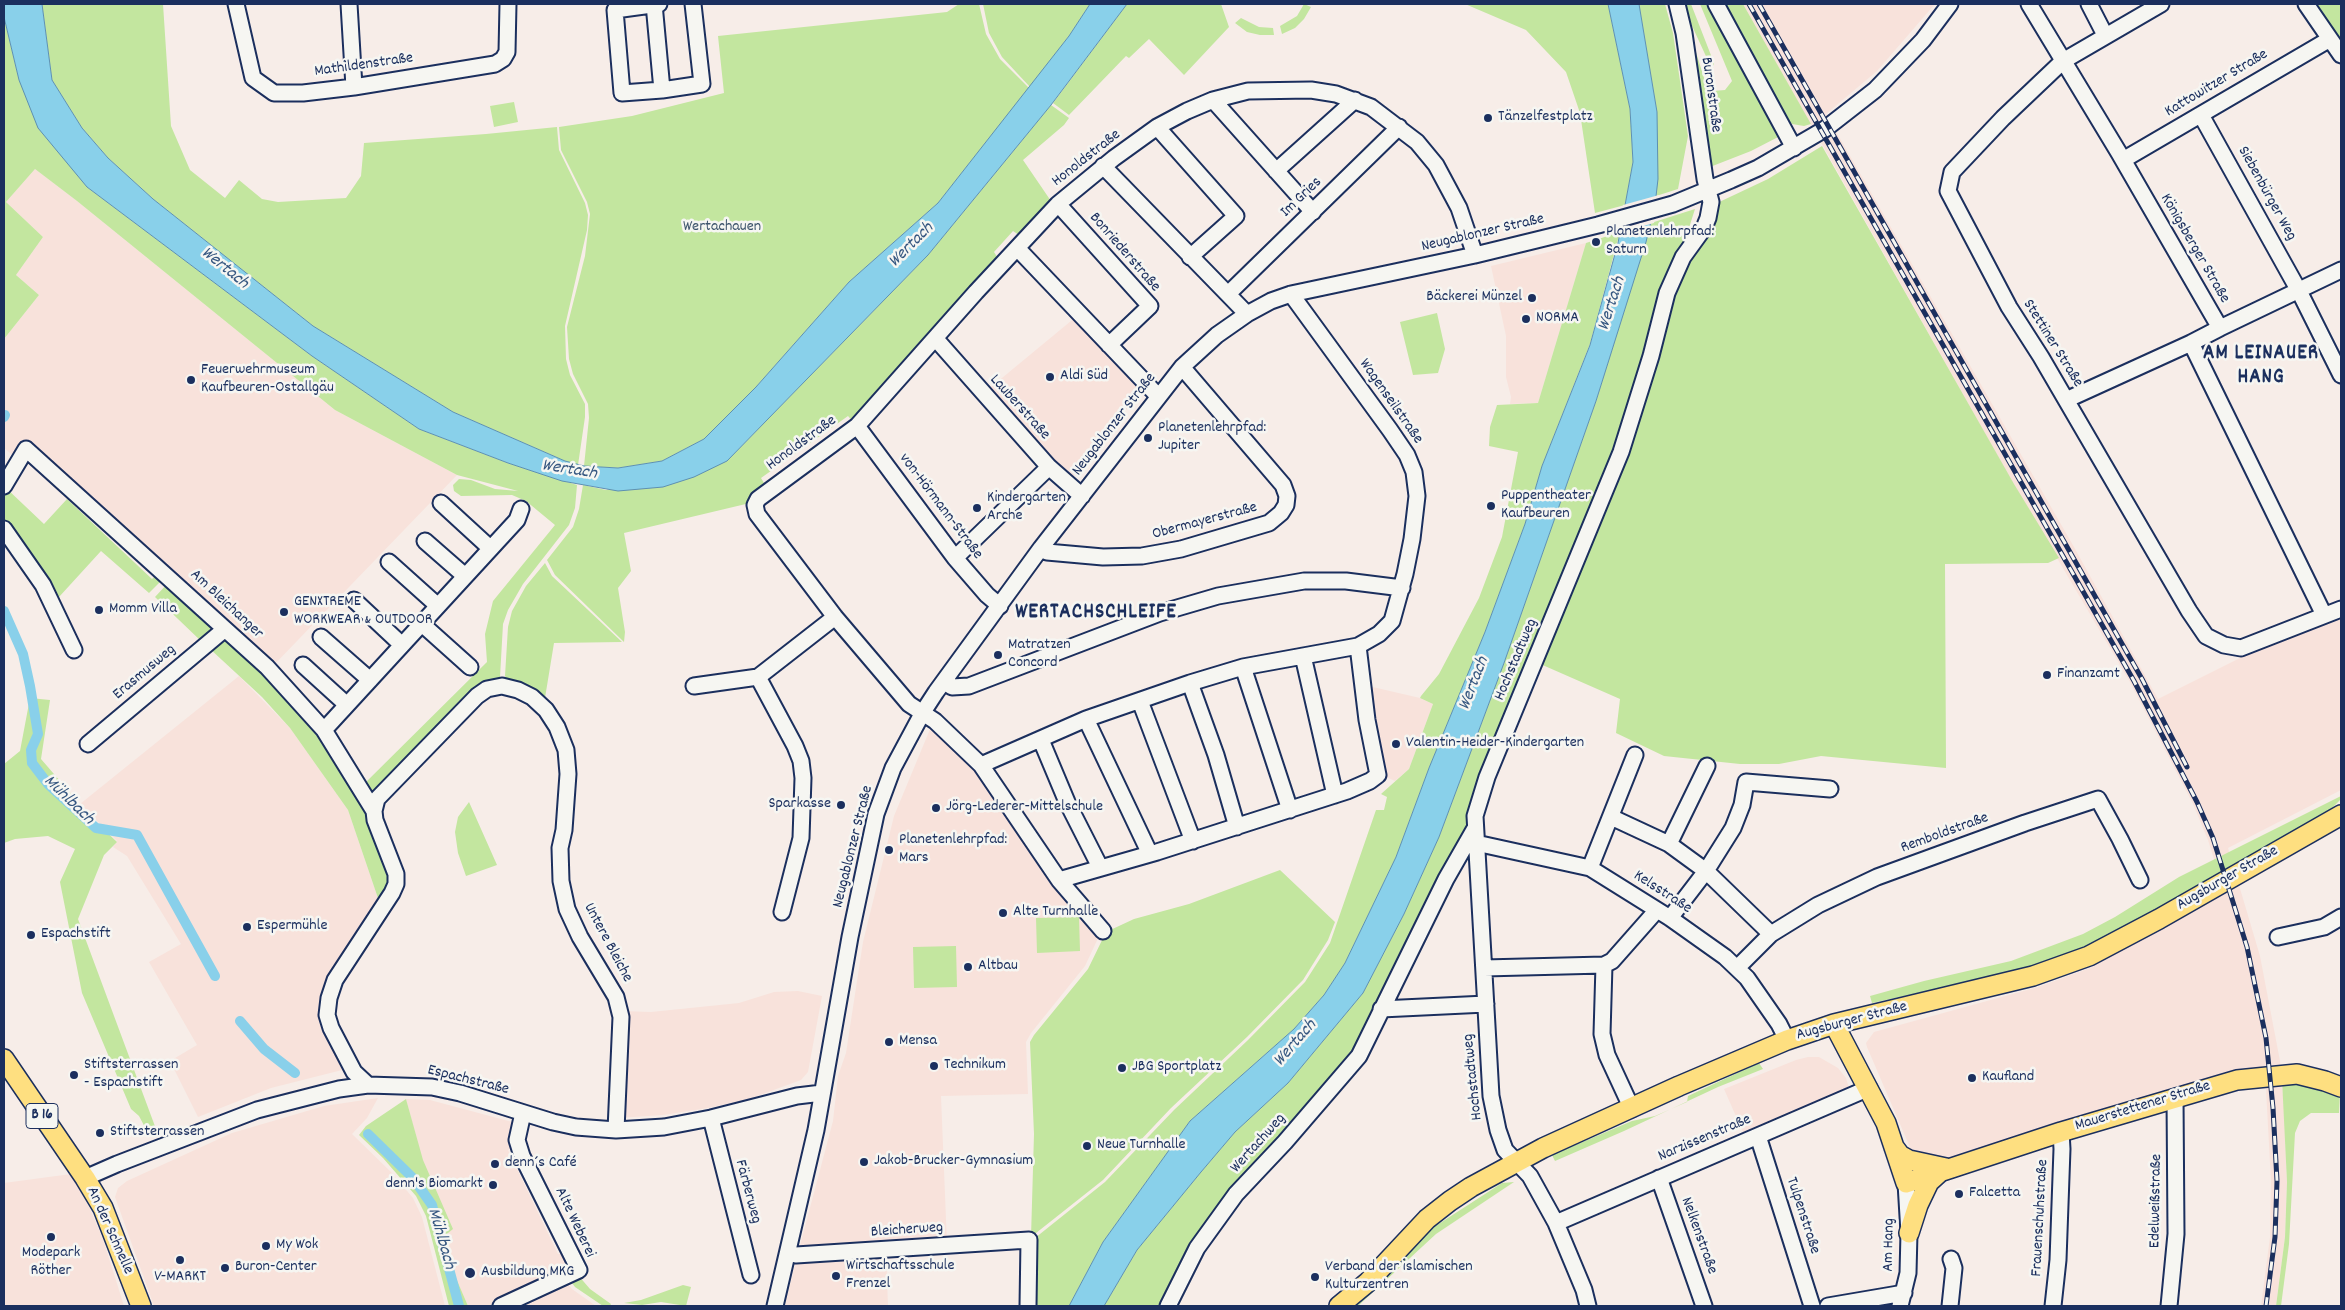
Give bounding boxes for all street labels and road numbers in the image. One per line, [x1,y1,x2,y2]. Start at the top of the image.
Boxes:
street label: Kattowitzer Straße [2162,46,2272,122]
street label: Mathildenstraße [313,50,415,82]
street label: Buronstraße [1695,56,1725,134]
street label: Honoldstraße [1049,126,1125,192]
street label: Siebenbürger Weg [2232,143,2300,245]
street label: Im Gries [1277,174,1327,222]
street label: Königsberger Straße [2155,191,2233,307]
street label: Bonriederstraße [1084,209,1164,297]
street label: Neugablonzer Straße [1420,211,1546,257]
street label: Stettiner Straße [2017,297,2087,391]
street label: Wagenseilstraße [1354,356,1426,448]
street label: Neugablonzer Straße [1069,370,1161,480]
street label: Lauberstraße [985,371,1053,445]
street label: Honoldstraße [763,412,841,476]
street label: von-Hörmann-Straße [894,450,986,564]
street label: Obermayerstraße [1150,499,1260,545]
street label: Am Bleichanger [185,566,267,644]
street label: Hochstadtweg [1491,616,1543,704]
street label: Erasmusweg [110,641,180,705]
street label: Neugablonzer Straße [830,784,878,910]
street label: Remboldstraße [1899,809,1991,859]
street label: Augsburger Straße [2174,842,2282,916]
street label: Kelsstraße [1629,867,1695,919]
street label: Untere Bleiche [578,900,636,986]
street label: Augsburger Straße [1795,998,1909,1046]
street label: Hochstadtweg [1460,1033,1488,1121]
street label: Espachstraße [425,1062,511,1100]
street label: Mauerstettener Straße [2073,1077,2213,1137]
road number: B 16 [26,1104,58,1128]
street label: Wertachweg [1227,1110,1291,1178]
street label: Narzissenstraße [1656,1111,1754,1167]
street label: Edelweißstraße [2147,1154,2167,1248]
street label: Färberweg [729,1158,765,1226]
street label: Frauenschuhstraße [2028,1159,2054,1277]
street label: Tulpenstraße [1781,1175,1823,1257]
street label: An der Schnelle [81,1184,137,1278]
street label: Alte Weberei [549,1185,599,1261]
street label: Nelkenstraße [1675,1195,1721,1277]
street label: Am Hang [1880,1218,1900,1272]
street label: Bleicherweg [870,1219,944,1243]

